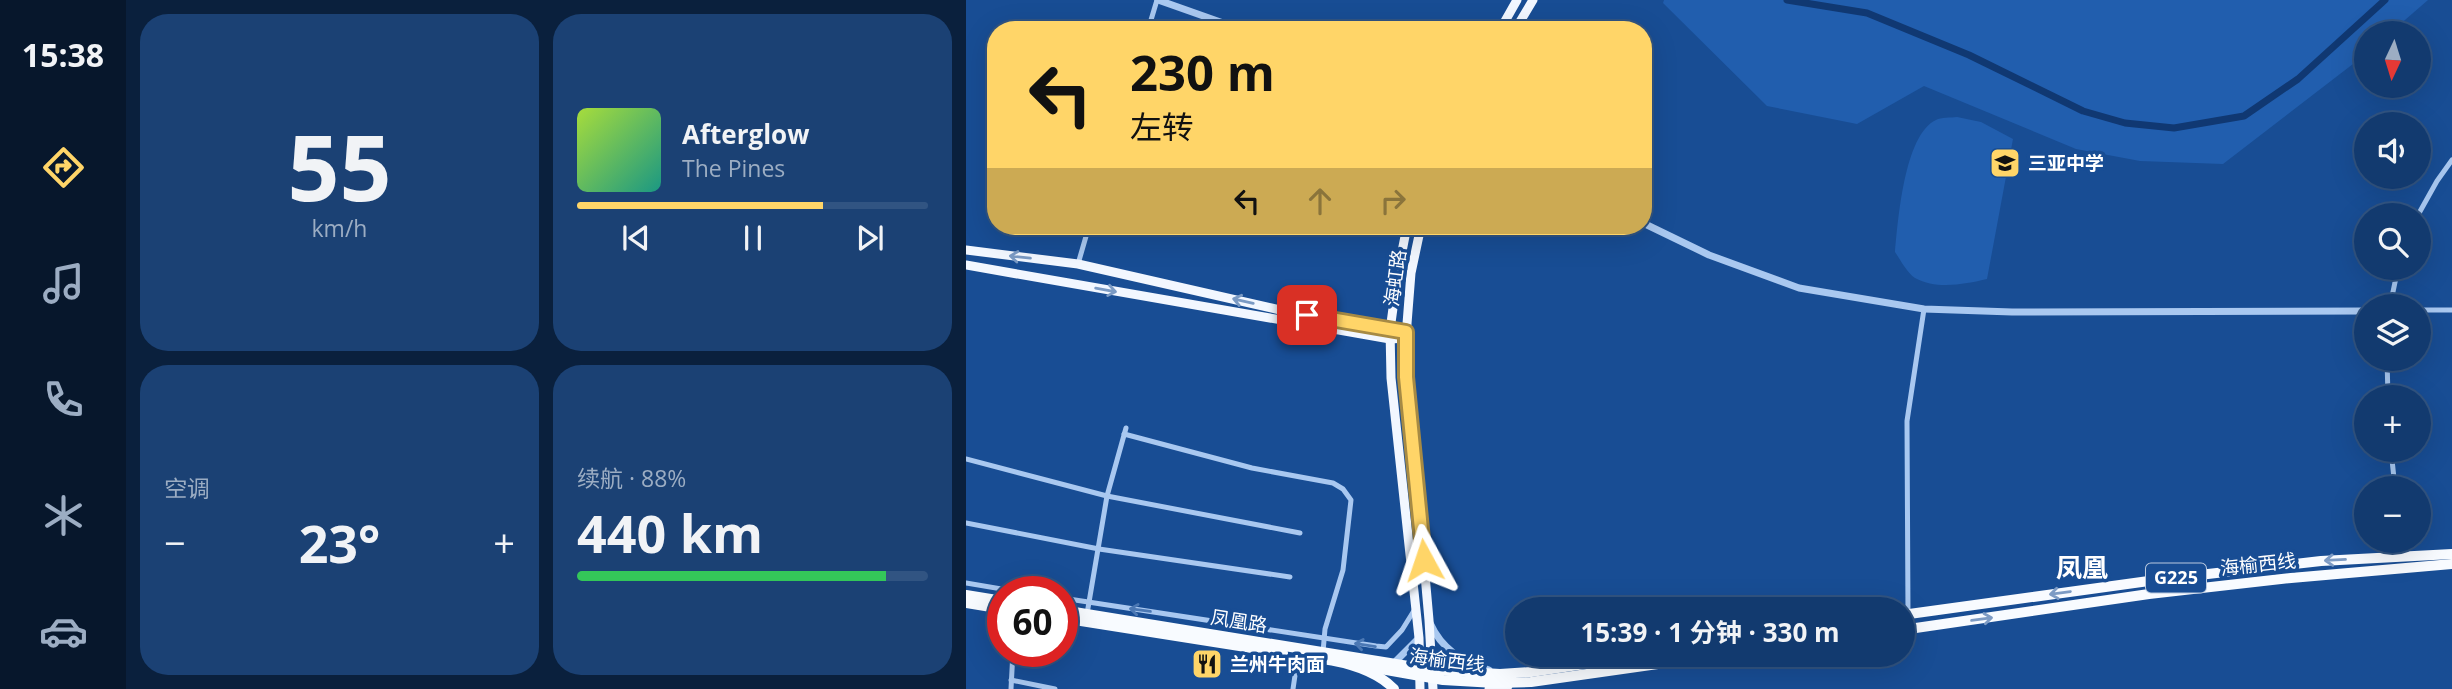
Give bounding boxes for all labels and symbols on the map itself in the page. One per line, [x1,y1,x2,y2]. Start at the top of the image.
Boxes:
north arrow [2354,21,2431,98]
school or university icon: 三亚中学 [1988,146,2022,180]
place label: 三亚中学 [2028,150,2104,176]
street label: 海虹路 [1378,248,1412,308]
one-way arrow [1009,251,1032,264]
one-way arrow [1094,284,1117,297]
pin [1277,285,1337,345]
one-way arrow [1232,294,1255,307]
position arrow [1387,523,1461,597]
street label: 海榆西线 [2219,547,2297,581]
district label: 凤凰 [2056,549,2108,585]
one-way arrow [2324,554,2347,567]
road number: G225 [2146,564,2206,592]
speed limit sign: 60 [987,576,1078,667]
one-way arrow [2050,587,2072,600]
one-way arrow [1129,603,1152,616]
street label: 凤凰路 [1209,604,1269,638]
one-way arrow [1970,612,1993,625]
one-way arrow [1354,638,1377,651]
street label: 海榆西线 [1408,642,1486,678]
restaurant icon: 兰州牛肉面 [1190,647,1224,681]
place label: 兰州牛肉面 [1230,651,1325,677]

